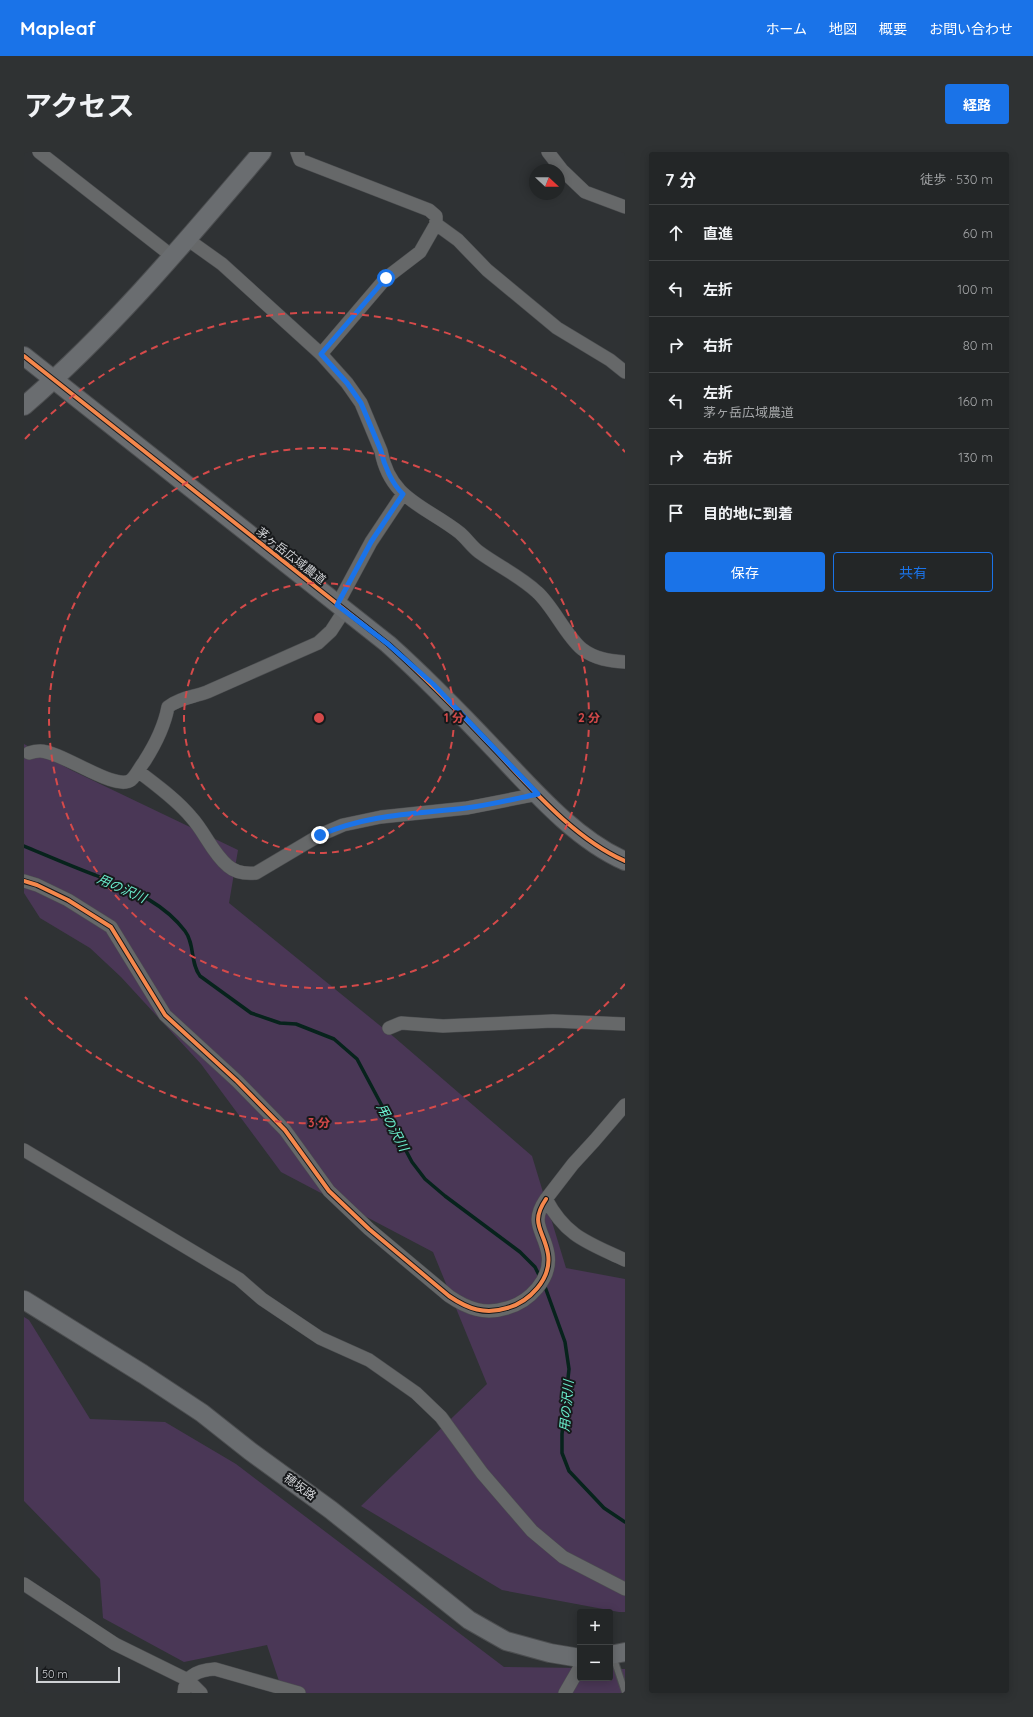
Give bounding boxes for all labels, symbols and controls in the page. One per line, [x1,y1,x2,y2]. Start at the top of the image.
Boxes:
text: Mapleaf [20,16,96,40]
text: ホーム [765,20,807,38]
text: 地図 [829,20,857,38]
text: 概要 [879,20,907,38]
text: お問い合わせ [929,20,1013,38]
button: 経路 [945,84,1009,124]
text: アクセス [24,88,135,123]
north arrow [529,164,565,200]
text: 7 分 [665,169,696,190]
text: 徒歩 · 530 m [920,171,993,187]
icon: ahead [665,222,687,244]
text: 直進 [703,224,733,243]
text: 60 m [963,225,993,241]
route start [377,269,395,287]
icon: left [665,278,687,300]
text: 左折 [703,280,733,299]
text: 100 m [957,281,993,297]
icon: right [665,334,687,356]
text: 右折 [703,336,733,355]
text: 80 m [963,337,993,353]
text: 左折 [703,383,733,402]
icon: left [665,390,687,412]
text: 160 m [958,393,993,409]
text: 茅ヶ岳広域農道 [703,404,794,420]
icon: right [665,446,687,468]
text: 右折 [703,448,733,467]
text: 130 m [958,449,993,465]
icon: arrive [665,502,687,524]
text: 目的地に到着 [703,504,793,523]
street label: 茅ヶ岳広域農道 [254,524,329,587]
button: 保存 [665,552,825,592]
button: 共有 [833,552,993,592]
text: 1 分 [444,710,464,725]
text: 2 分 [578,710,600,725]
centre of rings [312,711,326,725]
route end [311,826,329,844]
water label: 用の沢川 [95,870,151,907]
water label: 用の沢川 [374,1100,413,1155]
text: 3 分 [308,1115,330,1130]
water label: 用の沢川 [556,1377,576,1433]
street label: 穂坂路 [281,1470,319,1503]
map controls [577,1609,613,1681]
button: + [577,1609,613,1645]
button: − [577,1645,613,1681]
scale bar [36,1665,120,1684]
text: 50 m [42,1667,68,1681]

